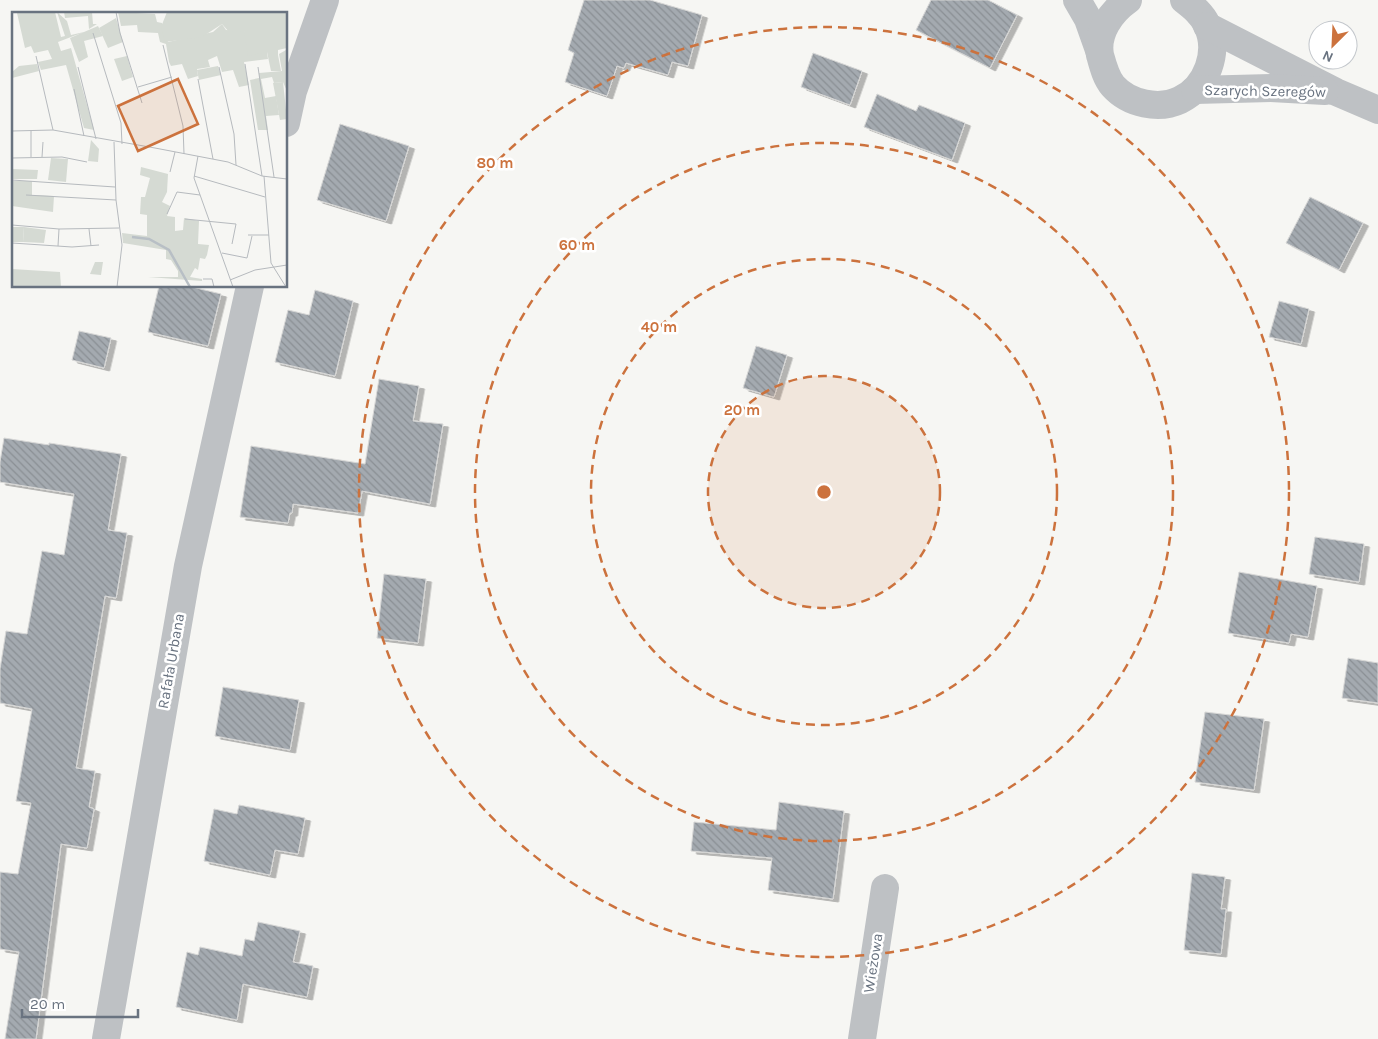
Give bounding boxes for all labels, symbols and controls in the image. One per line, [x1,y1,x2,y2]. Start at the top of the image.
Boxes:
inset map [12,12,288,288]
north arrow [1308,20,1358,70]
text: N [1320,47,1336,66]
street label: Szarych Szeregów [1204,81,1326,101]
text: 80 m [476,154,514,172]
text: 60 m [559,236,595,254]
text: 40 m [641,318,677,336]
text: 20 m [724,401,760,419]
centre of rings [815,483,833,501]
street label: Rafała Urbana [154,612,188,710]
street label: Wieżowa [859,932,887,994]
scale bar [22,986,139,1018]
text: 20 m [30,995,65,1013]

